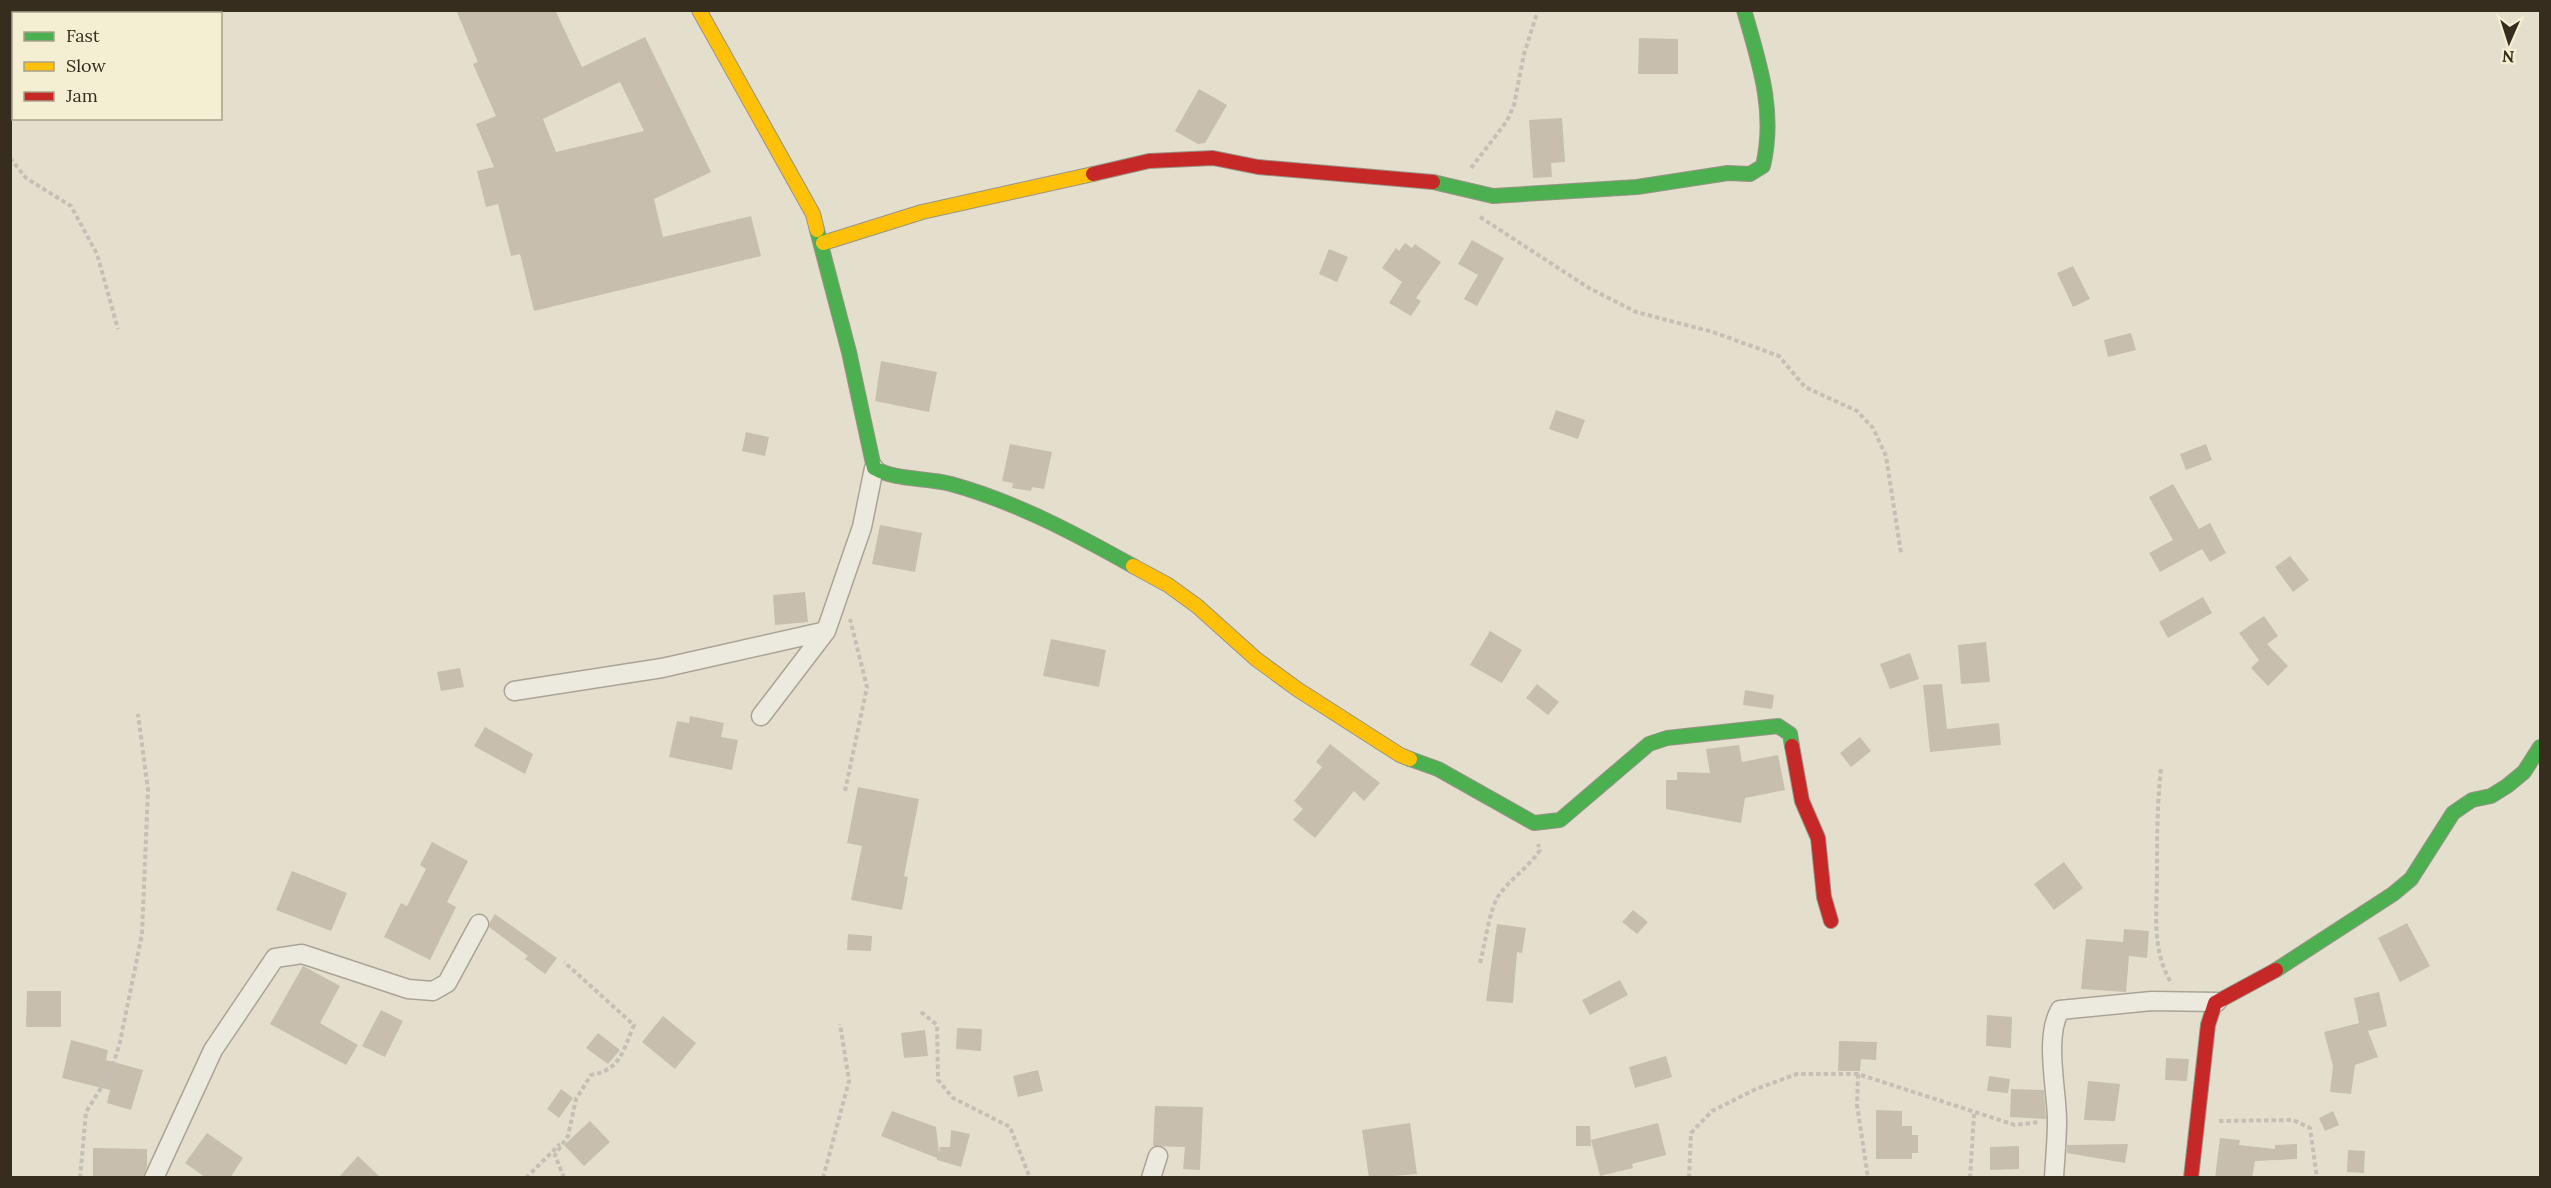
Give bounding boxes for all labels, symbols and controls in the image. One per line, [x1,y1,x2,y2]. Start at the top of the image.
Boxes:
legend [12,12,222,120]
north arrow [2479,12,2539,72]
text: Fast [66,24,100,47]
text: N [2502,47,2515,67]
text: Slow [66,54,106,77]
text: Jam [65,84,98,107]

